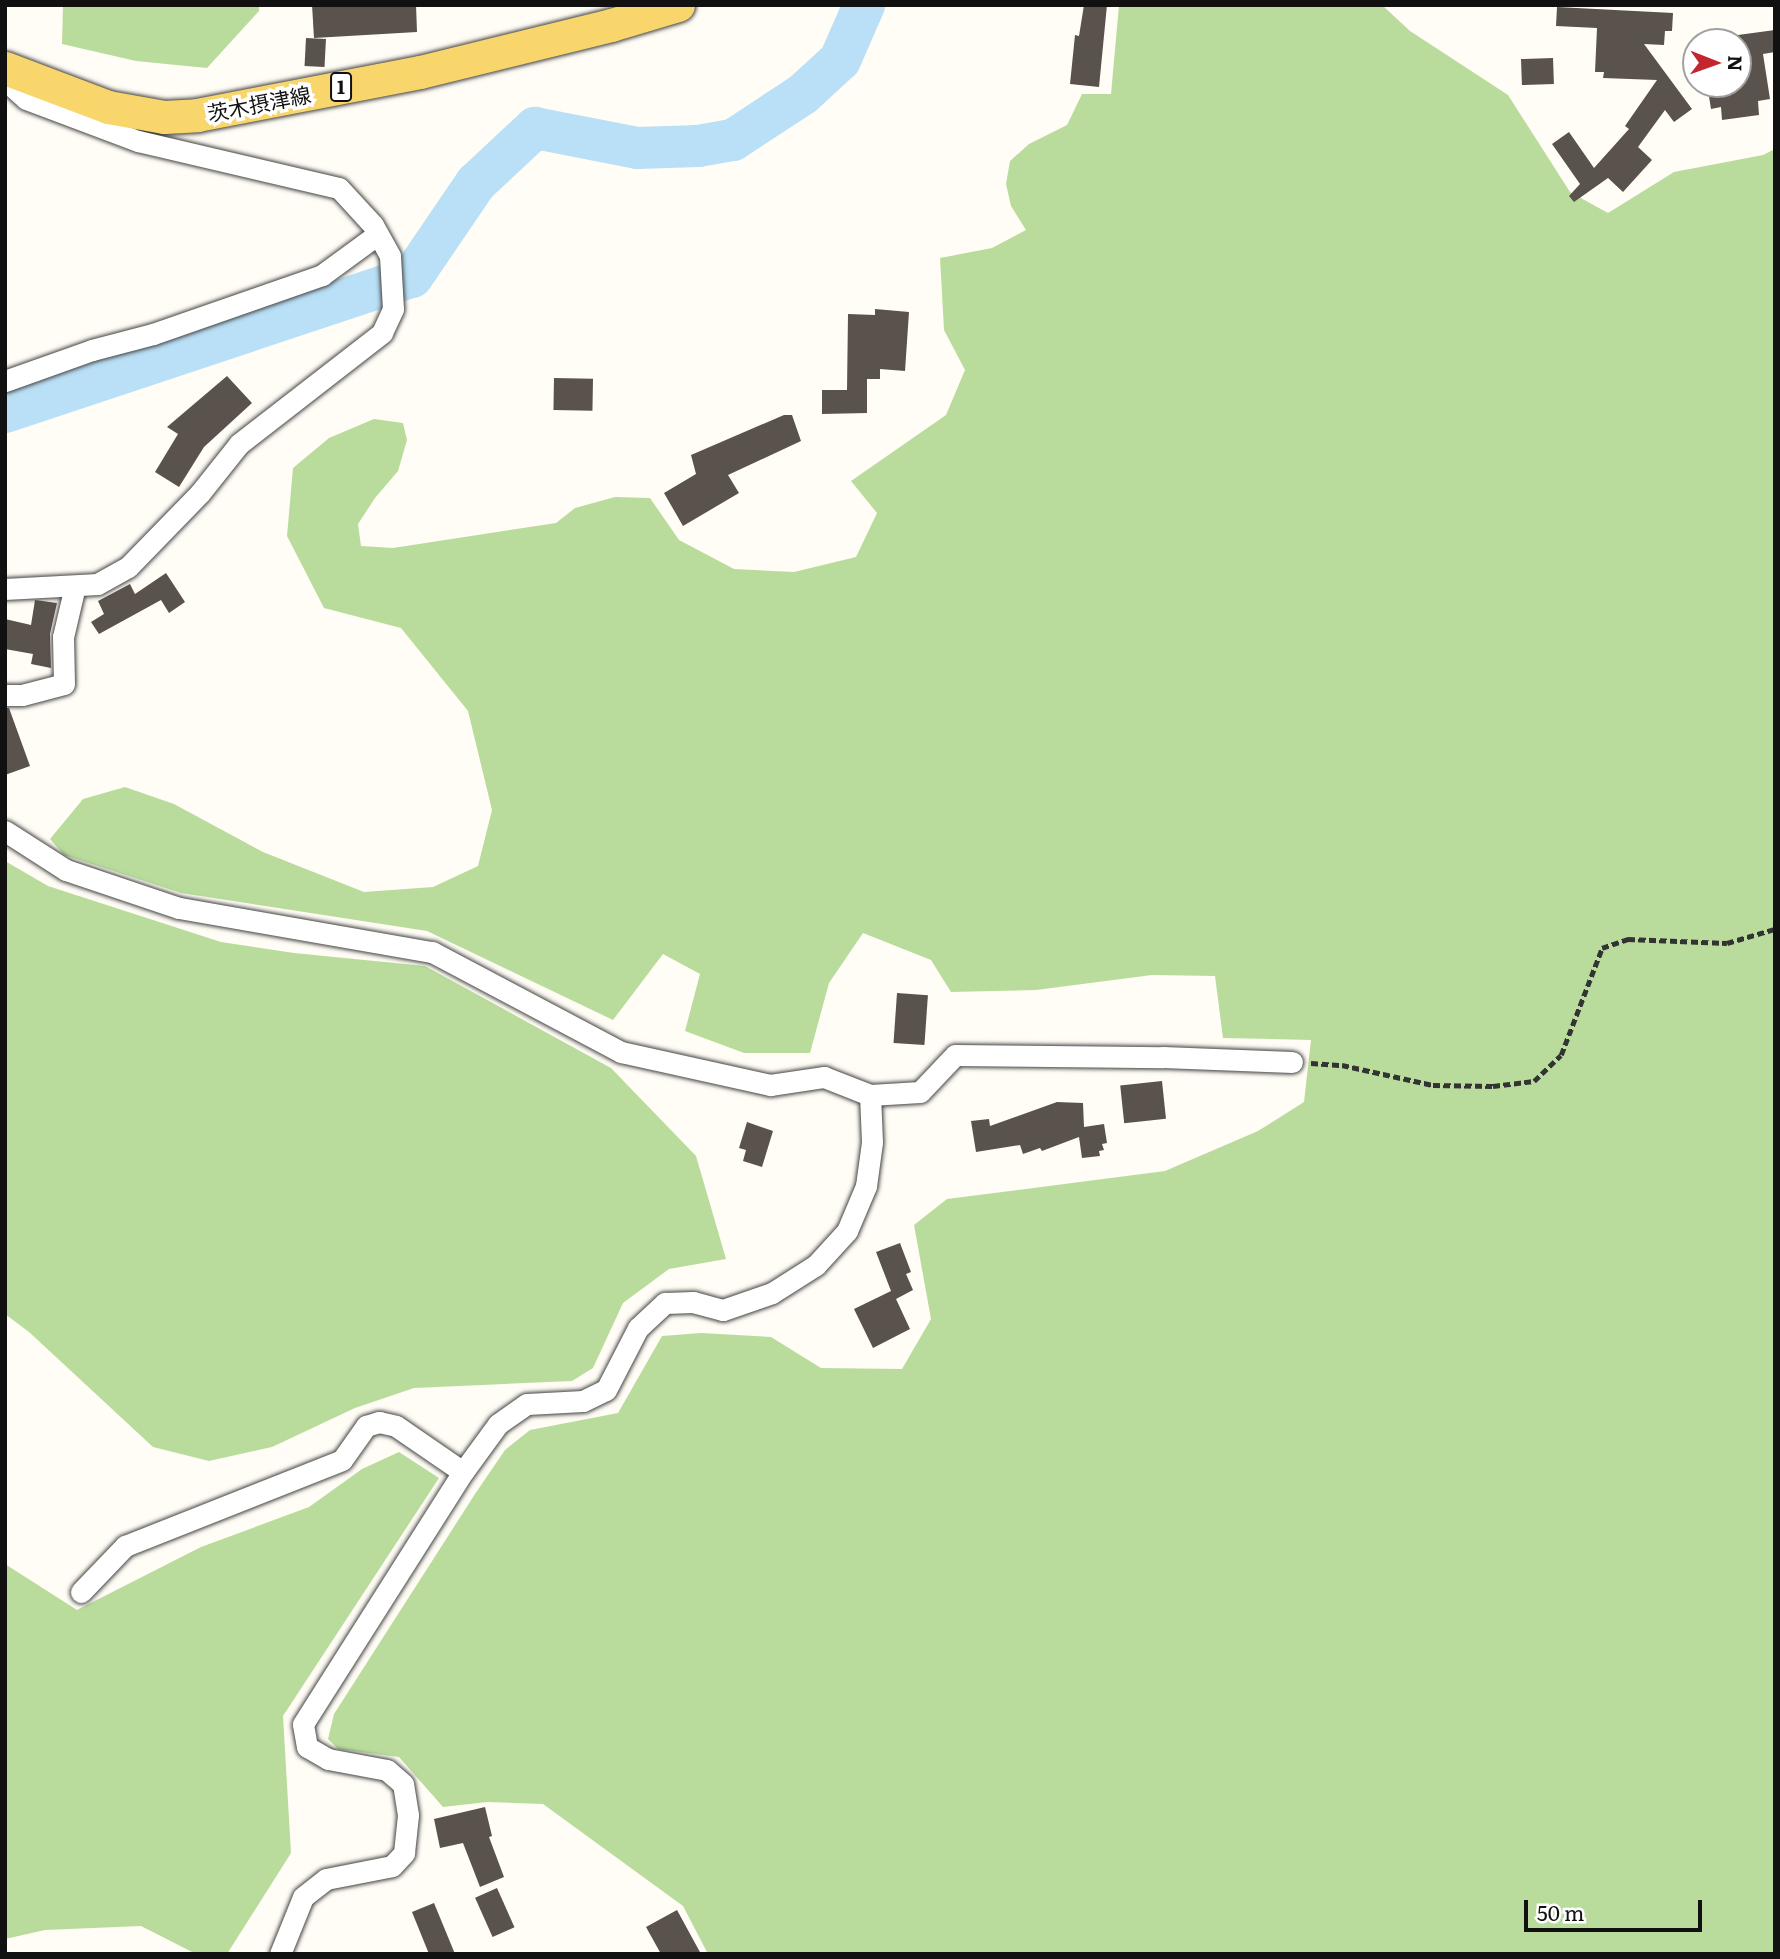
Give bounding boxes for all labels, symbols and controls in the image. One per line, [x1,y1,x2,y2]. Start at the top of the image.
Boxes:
north arrow [1682,28,1752,98]
text: N [1722,55,1750,72]
road number: 1 [329,72,353,102]
street label: 茨木摂津線 [205,81,313,125]
scale bar [1528,1885,1706,1929]
text: 50 m [1537,1896,1584,1927]

